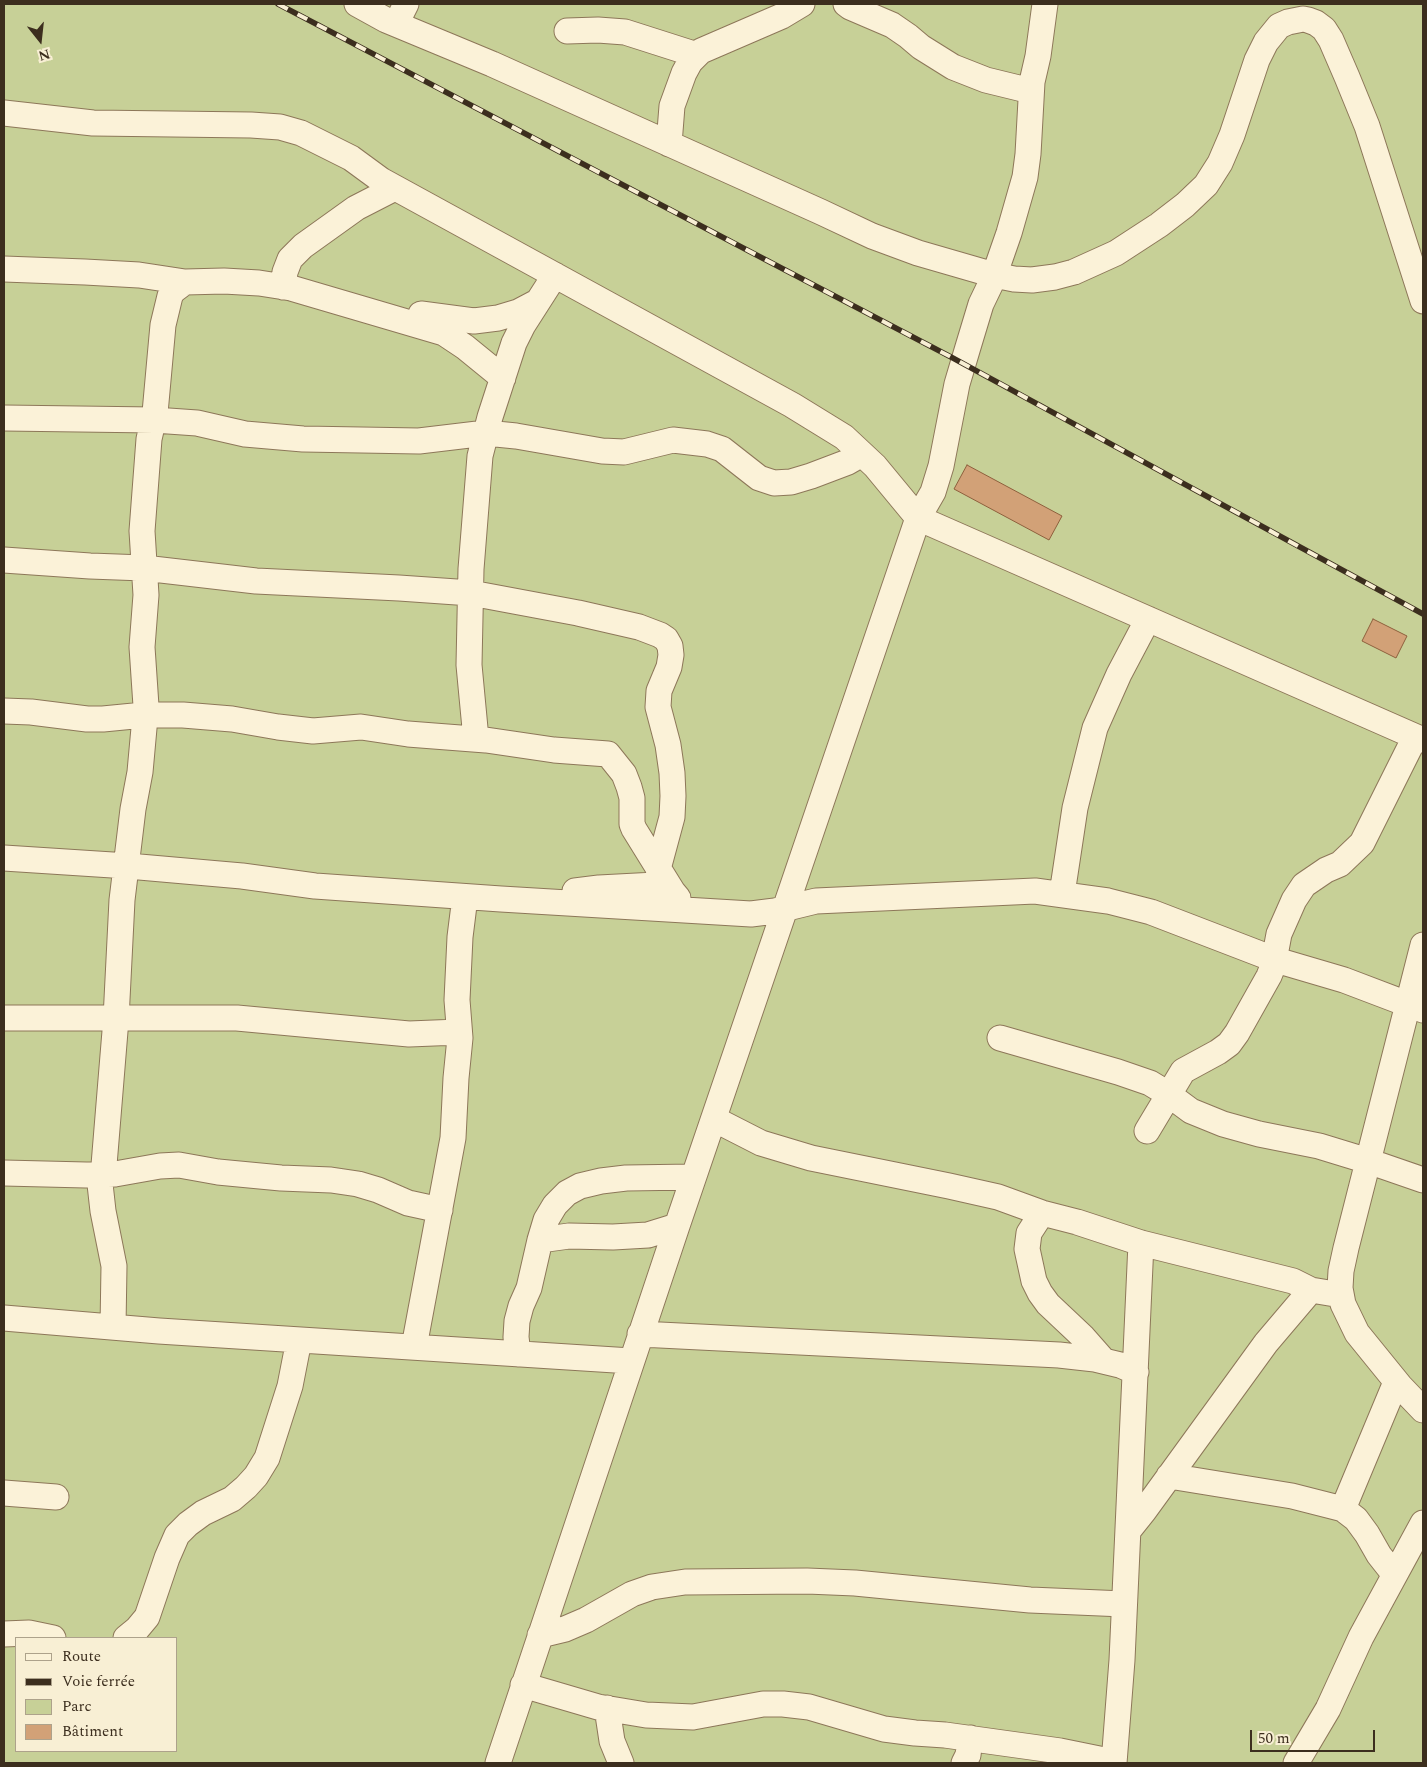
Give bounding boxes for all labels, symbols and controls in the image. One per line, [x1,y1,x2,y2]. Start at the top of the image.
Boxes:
north arrow [15,15,65,65]
text: N [36,43,53,67]
legend [15,1637,178,1752]
text: Route [62,1645,101,1668]
text: Voie ferrée [62,1670,135,1693]
text: Parc [62,1695,92,1718]
text: Bâtiment [62,1720,123,1743]
scale bar [1252,1720,1377,1752]
text: 50 m [1258,1727,1290,1750]

